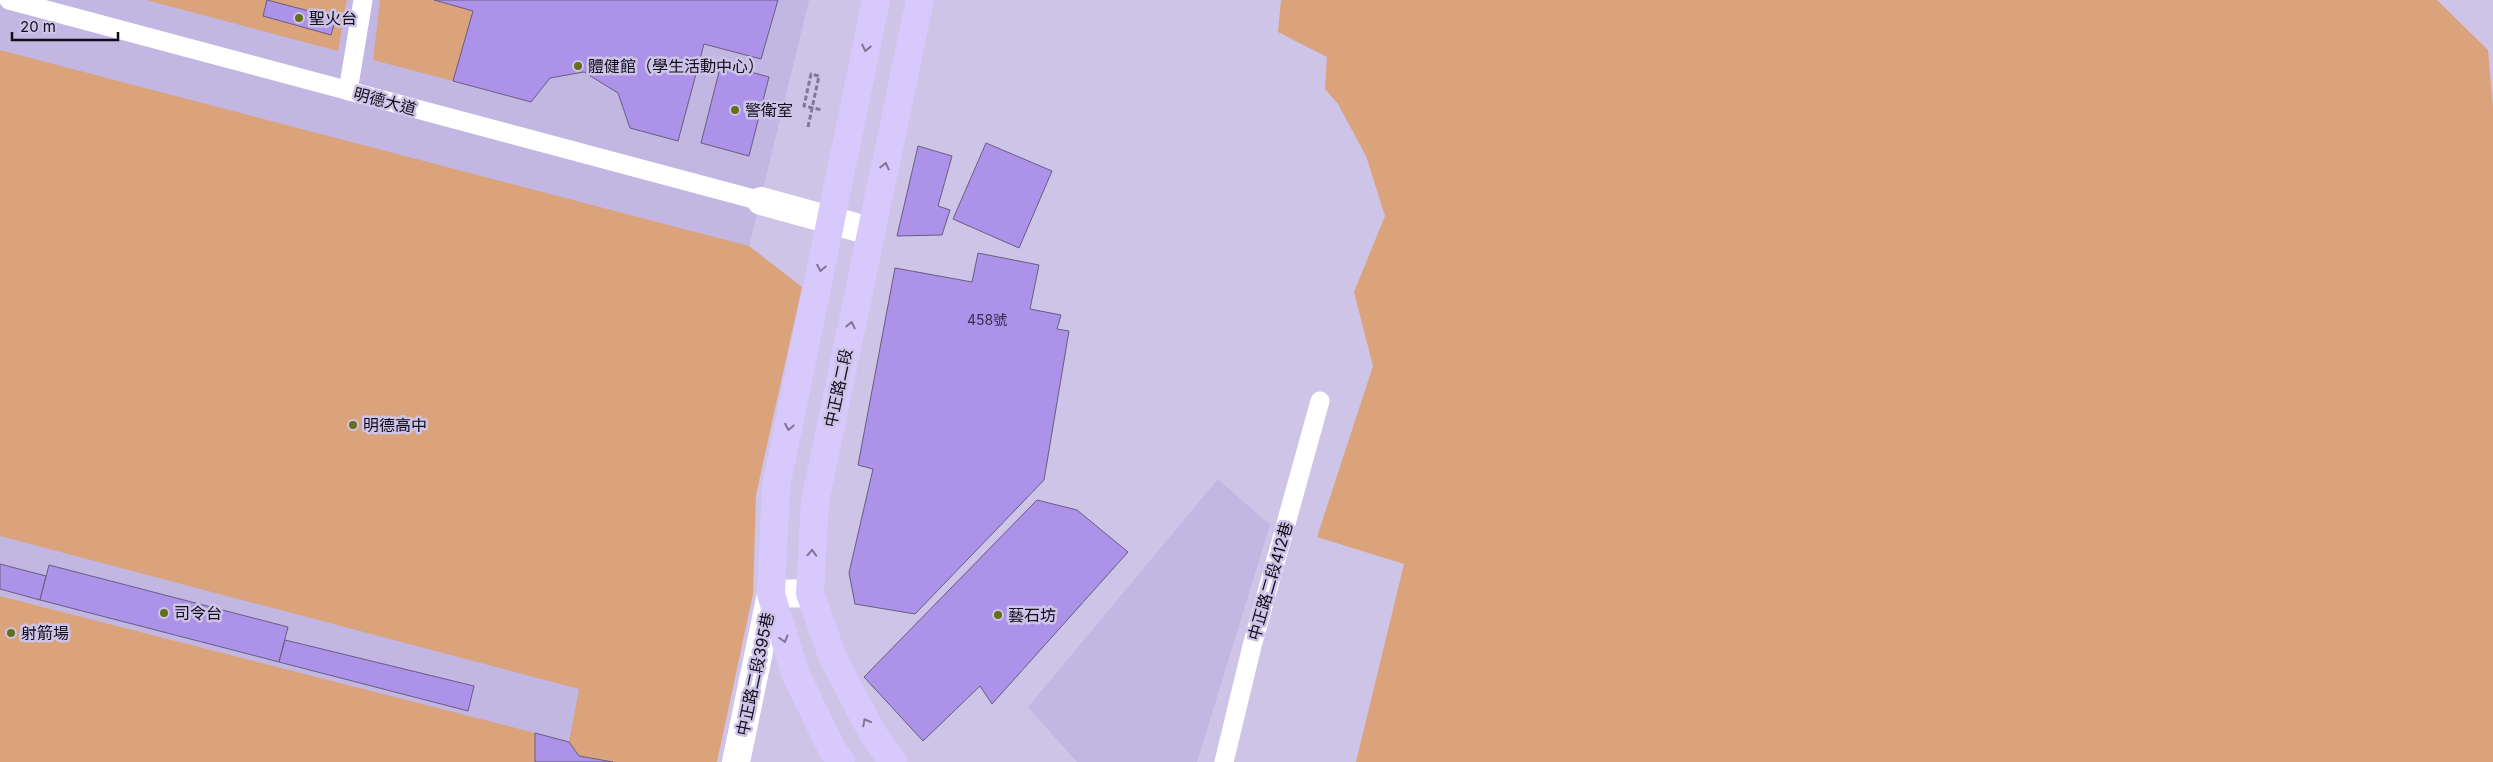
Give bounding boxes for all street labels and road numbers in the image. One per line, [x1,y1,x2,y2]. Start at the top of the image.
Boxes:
street label: 明德大道 [351,83,419,119]
street label: 中正路二段 [820,347,856,429]
street label: 中正路二段412巷 [1244,519,1296,643]
street label: 中正路二段395巷 [732,611,778,737]

